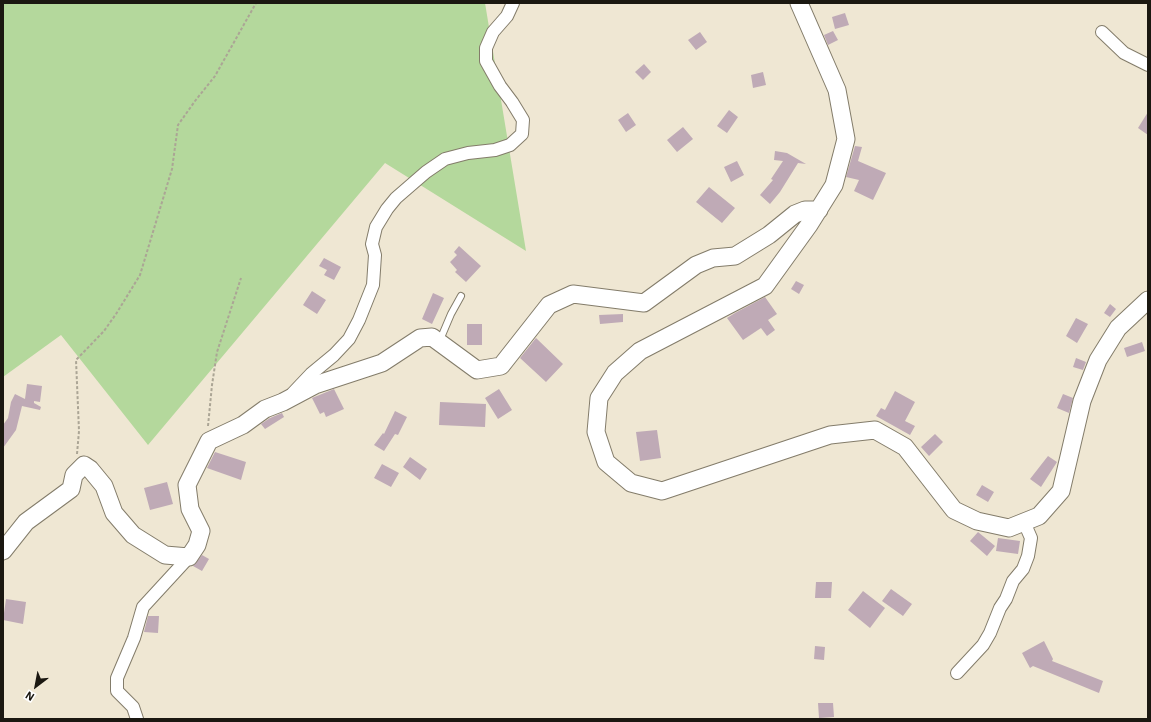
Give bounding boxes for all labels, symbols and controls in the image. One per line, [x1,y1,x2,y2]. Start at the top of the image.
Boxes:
north arrow [16,666,56,706]
text: N [23,688,37,704]

